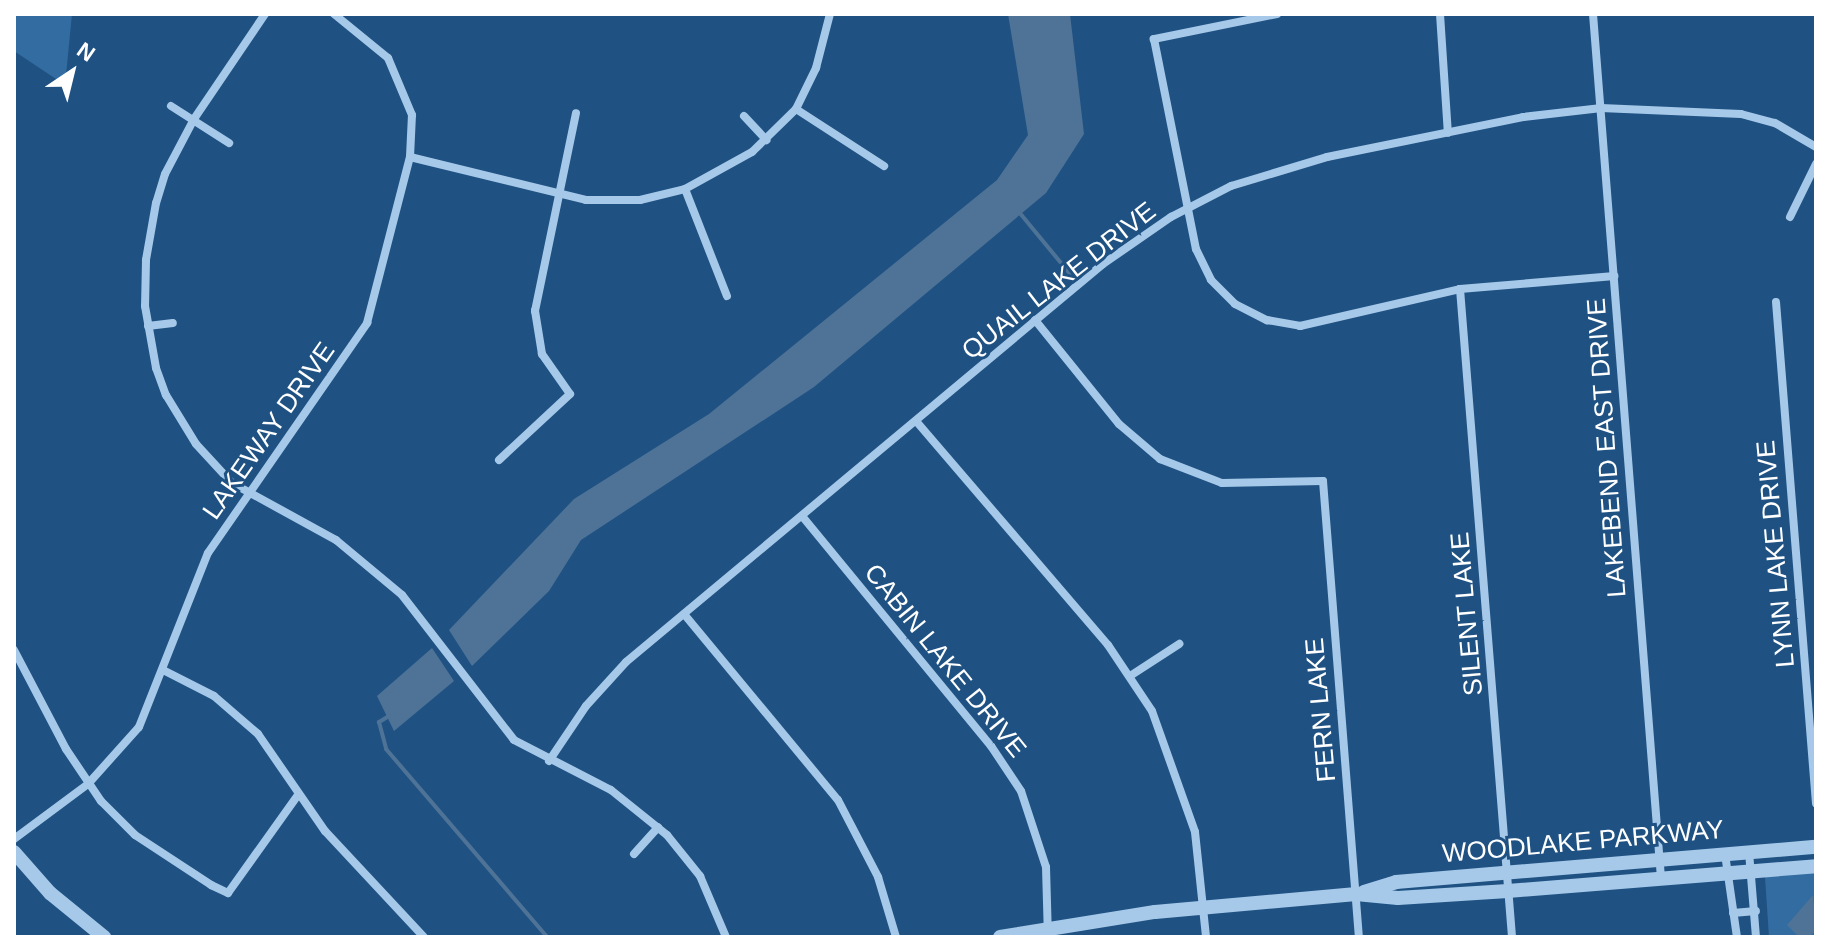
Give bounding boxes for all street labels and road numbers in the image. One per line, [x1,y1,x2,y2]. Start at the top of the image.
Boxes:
street label: QUAIL LAKE DRIVE [955,195,1163,367]
street label: LAKEBEND EAST DRIVE [1581,297,1633,599]
street label: LAKEWAY DRIVE [196,336,342,526]
street label: LYNN LAKE DRIVE [1751,439,1801,669]
street label: SILENT LAKE [1444,531,1490,697]
street label: CABIN LAKE DRIVE [857,558,1033,764]
street label: FERN LAKE [1299,637,1343,783]
street label: WOODLAKE PARKWAY [1441,814,1725,870]

